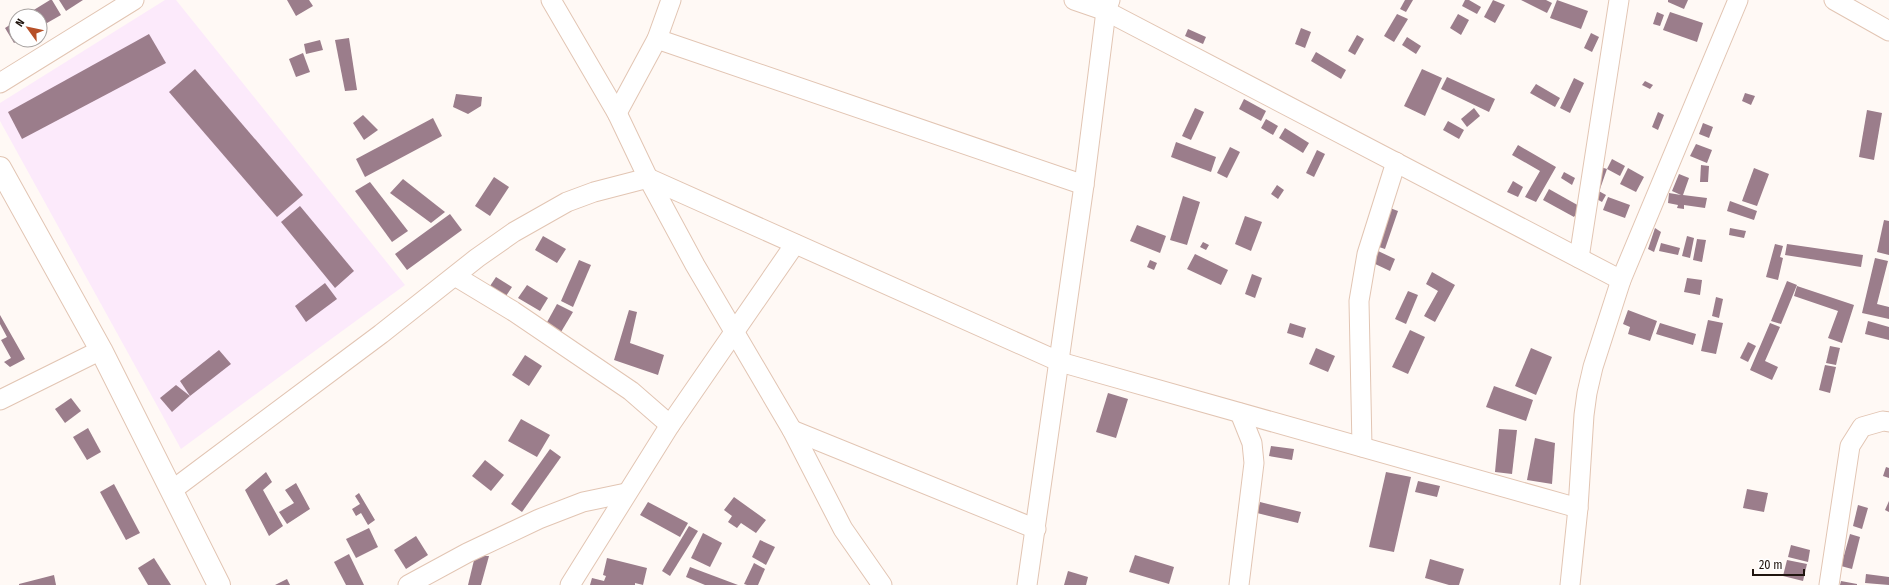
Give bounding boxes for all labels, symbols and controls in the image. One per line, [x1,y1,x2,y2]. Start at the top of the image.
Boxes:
north arrow [8,8,48,48]
text: N [13,17,27,29]
scale bar [1753,551,1804,577]
text: 20 m [1759,558,1783,572]

